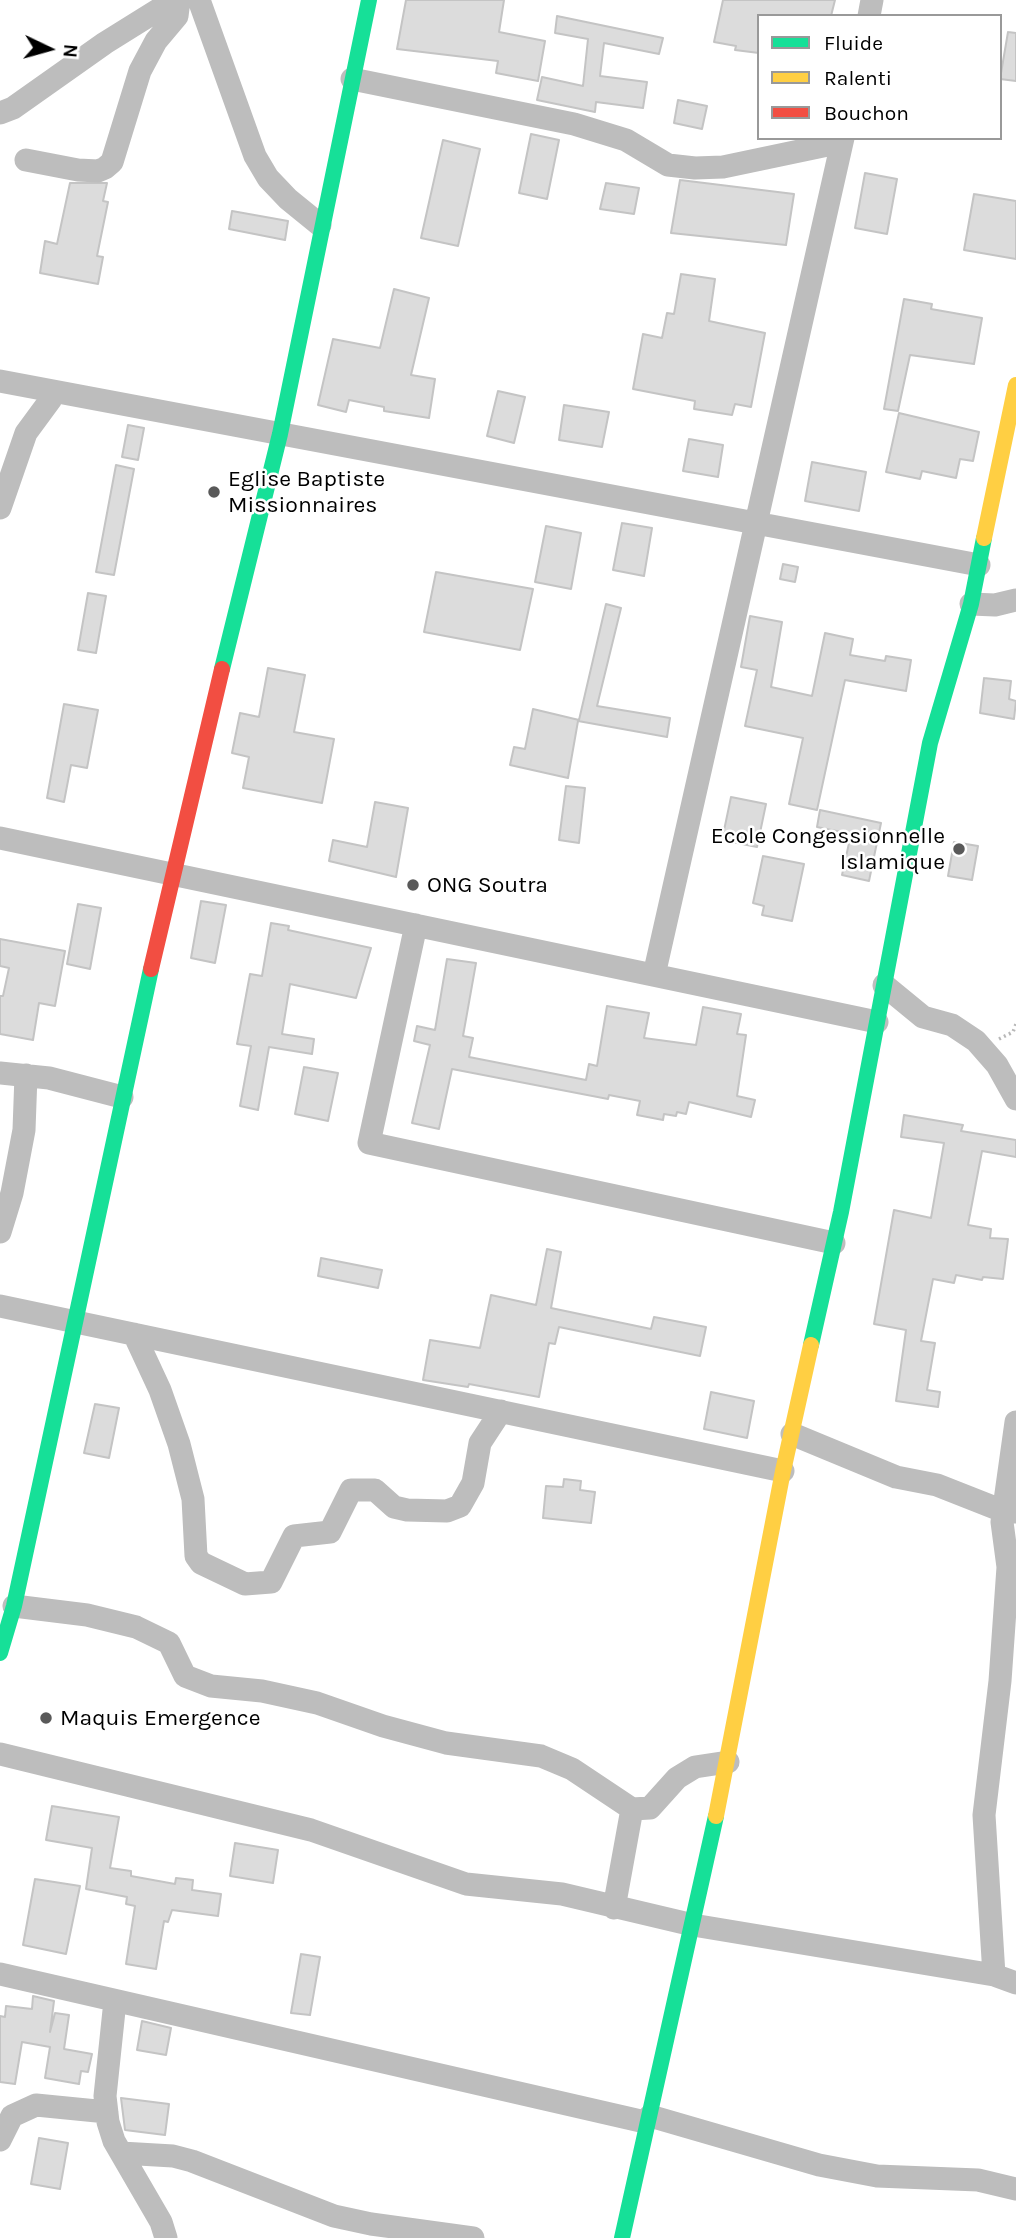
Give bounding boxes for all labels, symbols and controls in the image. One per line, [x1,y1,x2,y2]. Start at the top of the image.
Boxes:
north arrow [14,14,84,84]
legend [757,14,1002,140]
text: Fluide [824,31,883,55]
text: N [58,43,81,59]
text: Ralenti [824,66,892,90]
text: Bouchon [824,101,909,125]
place label: Eglise Baptiste Missionnaires [228,465,385,519]
marker: Eglise Baptiste Missionnaires [206,484,222,500]
place label: Ecole Congessionnelle Islamique [711,822,945,876]
marker: Ecole Congessionnelle Islamique [951,841,967,857]
place label: ONG Soutra [427,871,548,899]
marker: ONG Soutra [405,877,421,893]
place label: Maquis Emergence [60,1704,260,1732]
marker: Maquis Emergence [38,1710,54,1726]

